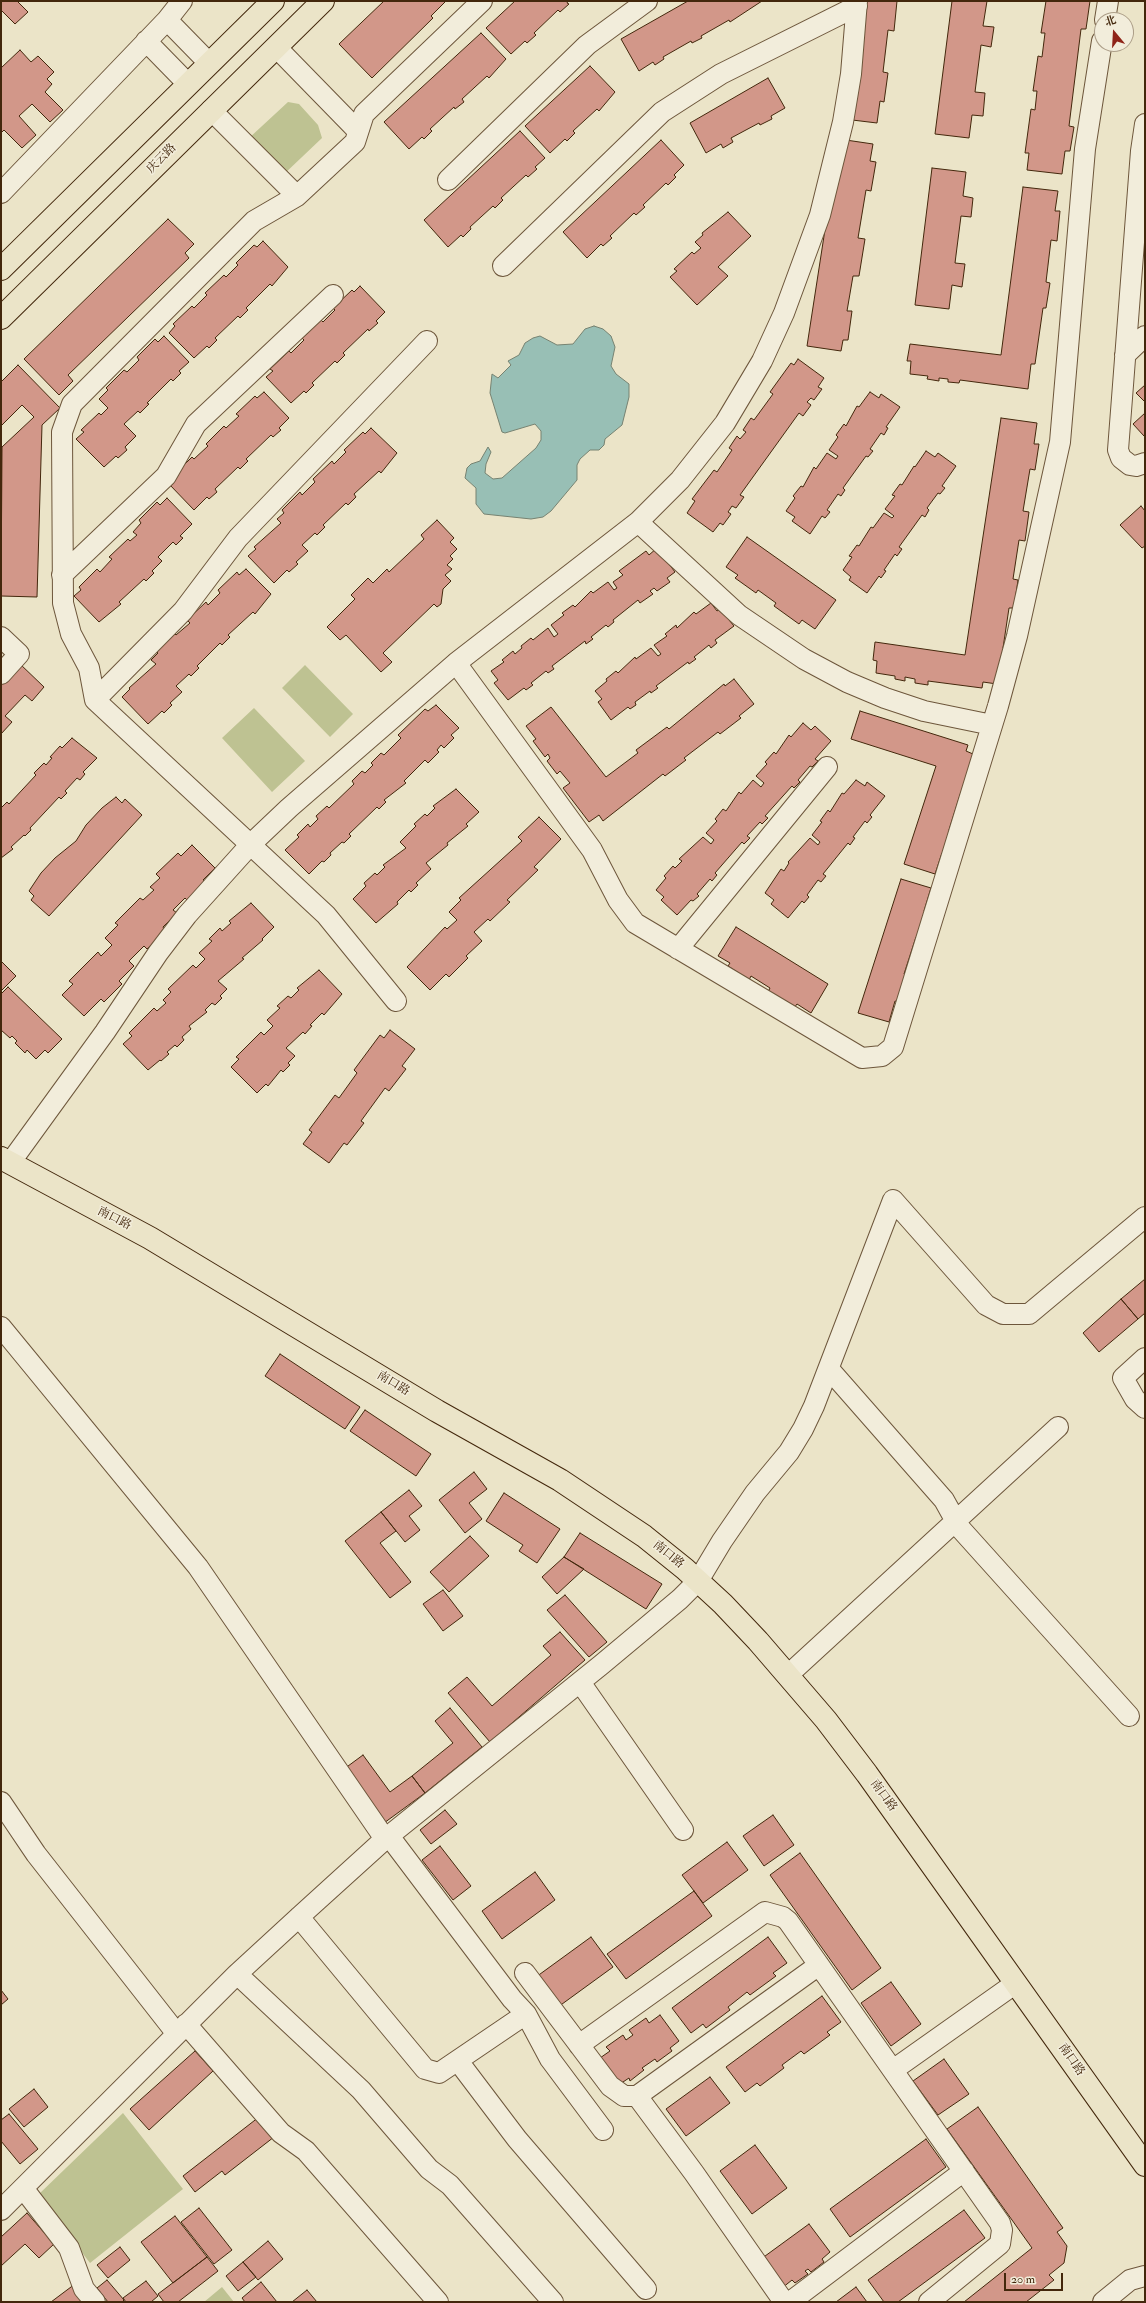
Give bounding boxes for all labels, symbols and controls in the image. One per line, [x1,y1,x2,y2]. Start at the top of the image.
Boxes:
north arrow [1094,12,1134,52]
text: 北 [1103,13,1118,29]
street label: 庆云路 [144,141,180,177]
street label: 南口路 [95,1204,133,1234]
street label: 南口路 [374,1369,412,1399]
street label: 南口路 [649,1538,687,1572]
street label: 南口路 [867,1777,899,1815]
street label: 南口路 [1055,2041,1087,2079]
scale bar [1006,2265,1065,2291]
text: 20 m [1011,2272,1035,2287]

